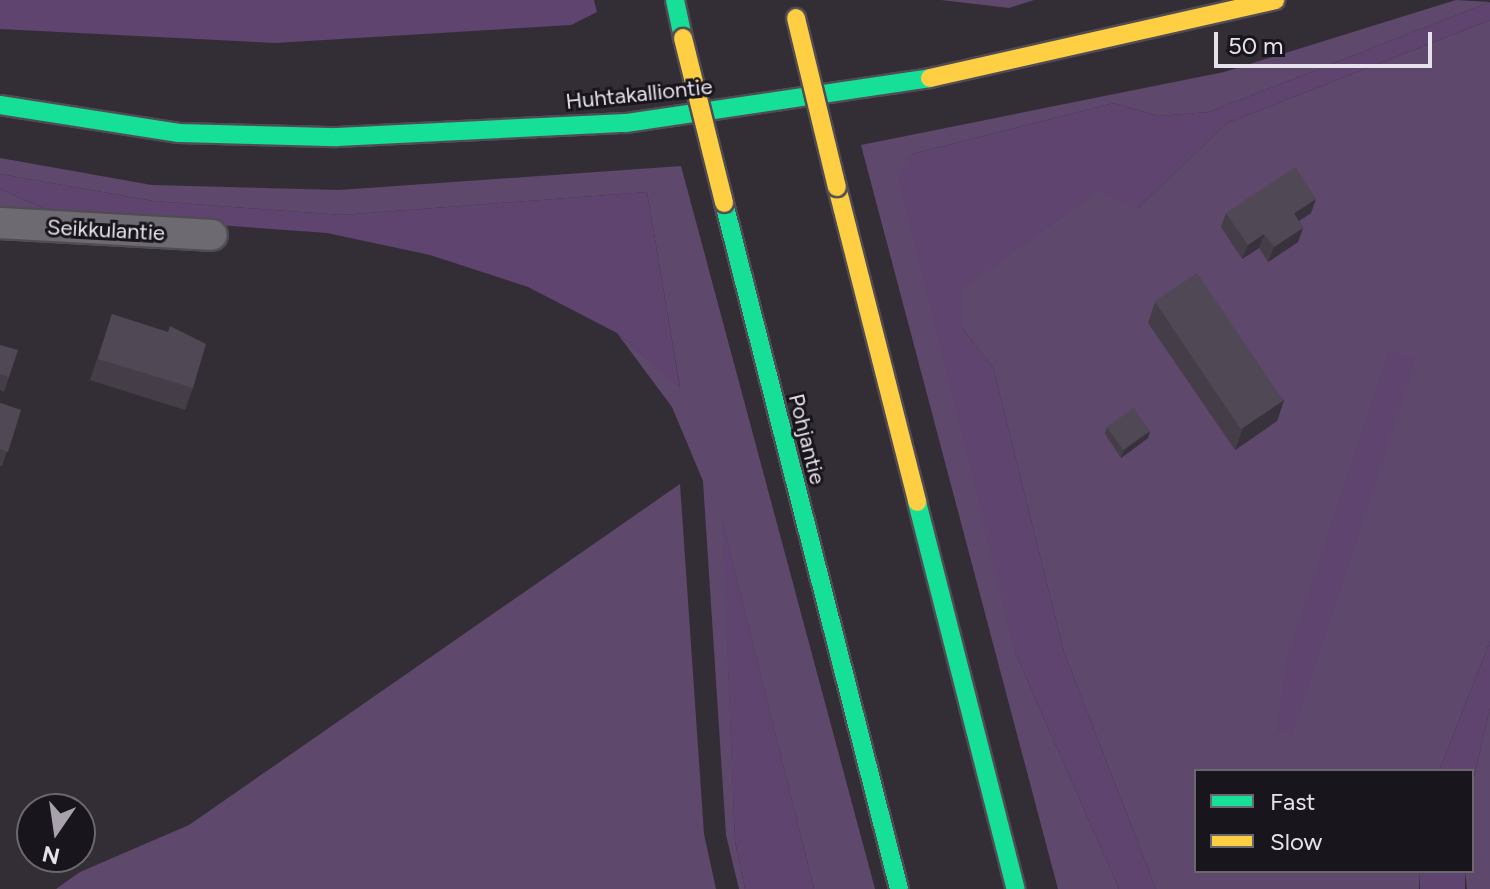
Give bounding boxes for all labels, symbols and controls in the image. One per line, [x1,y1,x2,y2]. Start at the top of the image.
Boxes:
scale bar [1218,16,1436,66]
text: 50 m [1228,31,1284,60]
street label: Huhtakalliontie [564,73,714,115]
street label: Seikkulantie [46,214,166,246]
street label: Pohjantie [783,391,831,487]
legend [1194,769,1474,873]
text: Fast [1270,787,1315,816]
north arrow [16,793,96,873]
text: Slow [1270,827,1322,856]
text: N [40,840,62,870]

